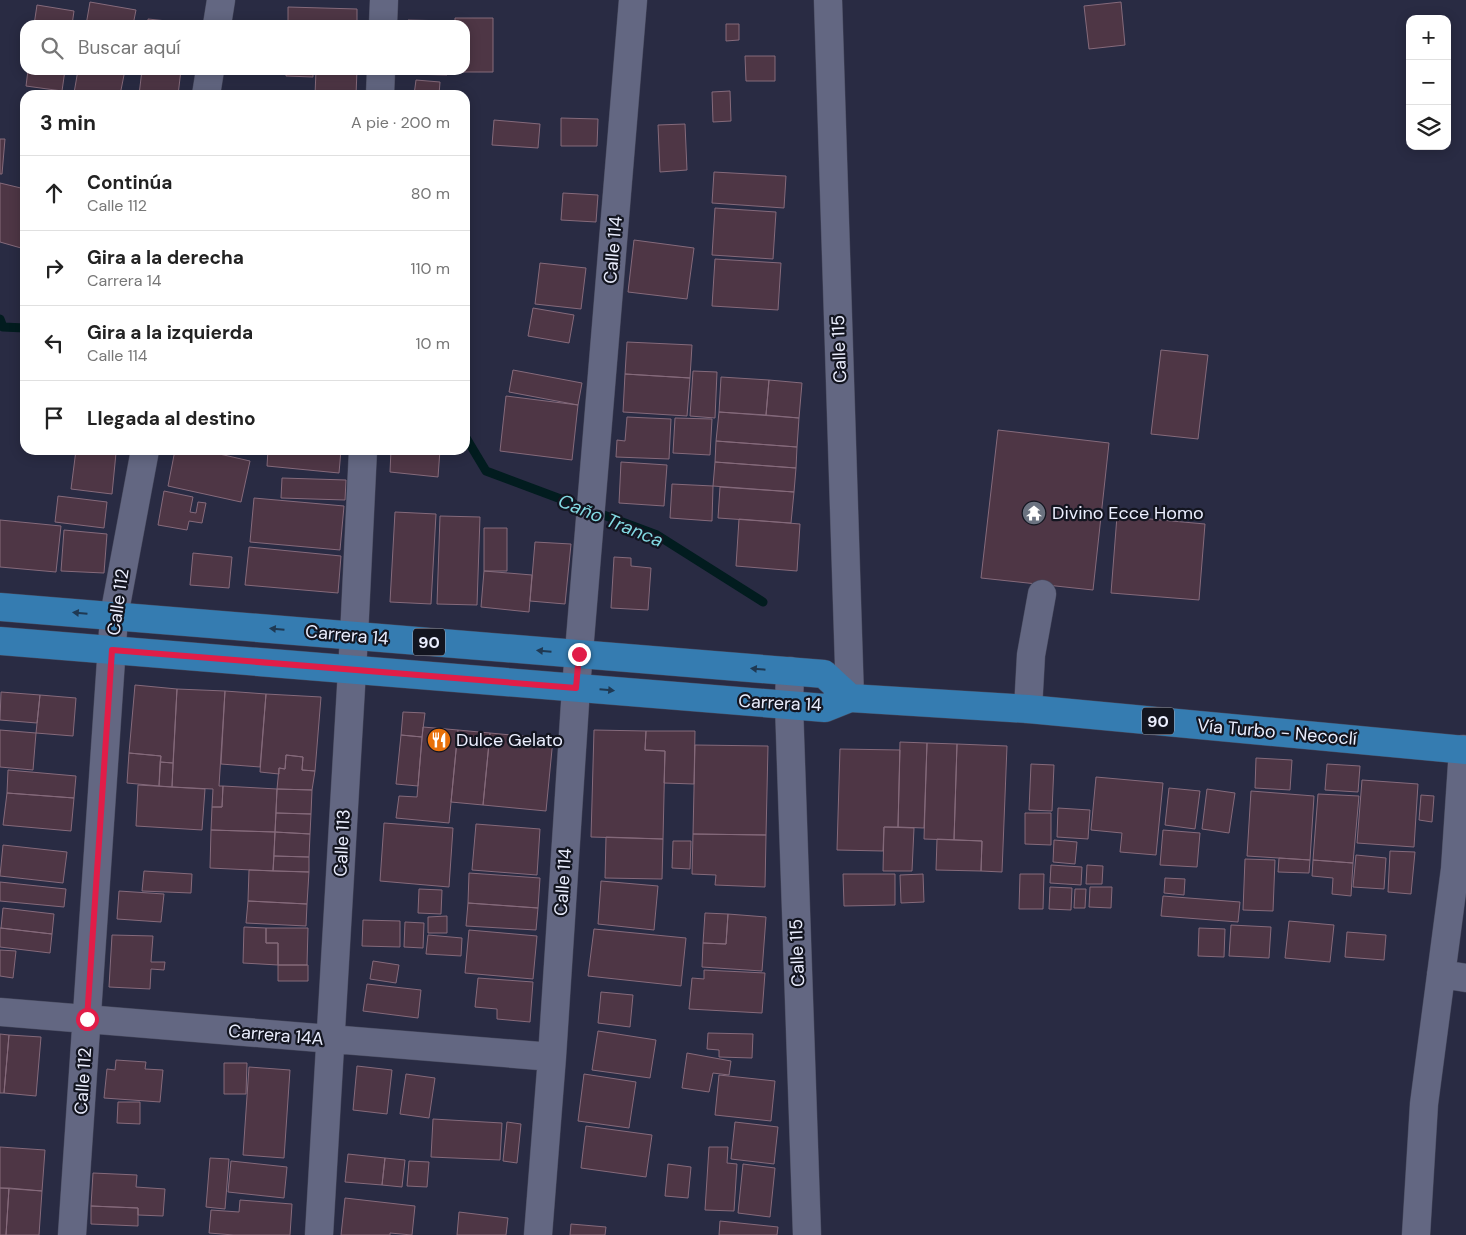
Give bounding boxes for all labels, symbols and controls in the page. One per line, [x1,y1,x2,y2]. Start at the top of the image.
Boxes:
map controls [1406,15,1451,150]
button: + [1406,15,1451,60]
search box [20,20,470,75]
icon: search [38,34,66,62]
text: Buscar aquí [78,35,181,60]
button: − [1406,60,1451,105]
button: layers [1406,105,1451,150]
text: 3 min [40,109,96,137]
text: A pie · 200 m [351,112,450,133]
text: Continúa [87,170,172,195]
icon: ahead [40,179,68,207]
text: 80 m [411,183,450,204]
text: Calle 112 [87,195,147,216]
street label: Calle 114 [598,215,628,285]
text: Gira a la derecha [87,245,244,270]
icon: right [40,254,68,282]
text: 110 m [411,258,450,279]
text: Carrera 14 [87,270,161,291]
street label: Calle 115 [826,315,852,383]
text: Gira a la izquierda [87,320,253,345]
icon: left [40,329,68,357]
text: 10 m [416,333,450,354]
text: Calle 114 [87,345,147,366]
icon: arrive [40,404,68,432]
text: Llegada al destino [87,406,256,431]
water label: Caño Tranca [554,488,667,553]
temple icon: Divino Ecce Homo [1021,500,1047,526]
place label: Divino Ecce Homo [1052,501,1204,525]
street label: Calle 112 [101,567,135,637]
one-way arrow [72,609,88,617]
street label: Carrera 14 [304,619,390,651]
one-way arrow [269,625,285,633]
road number: 90 [413,628,445,656]
route end [568,643,591,666]
one-way arrow [535,647,551,655]
one-way arrow [750,664,766,672]
one-way arrow [599,687,615,695]
street label: Carrera 14 [738,689,822,717]
road number: 90 [1142,708,1174,734]
street label: Vía Turbo - Necoclí [1196,713,1358,751]
restaurant icon: Dulce Gelato [426,727,452,753]
place label: Dulce Gelato [456,728,563,752]
street label: Calle 113 [328,809,356,877]
street label: Calle 114 [549,847,577,917]
street label: Calle 115 [784,919,810,987]
route start [76,1008,99,1031]
street label: Carrera 14A [227,1019,325,1051]
street label: Calle 112 [69,1047,97,1115]

